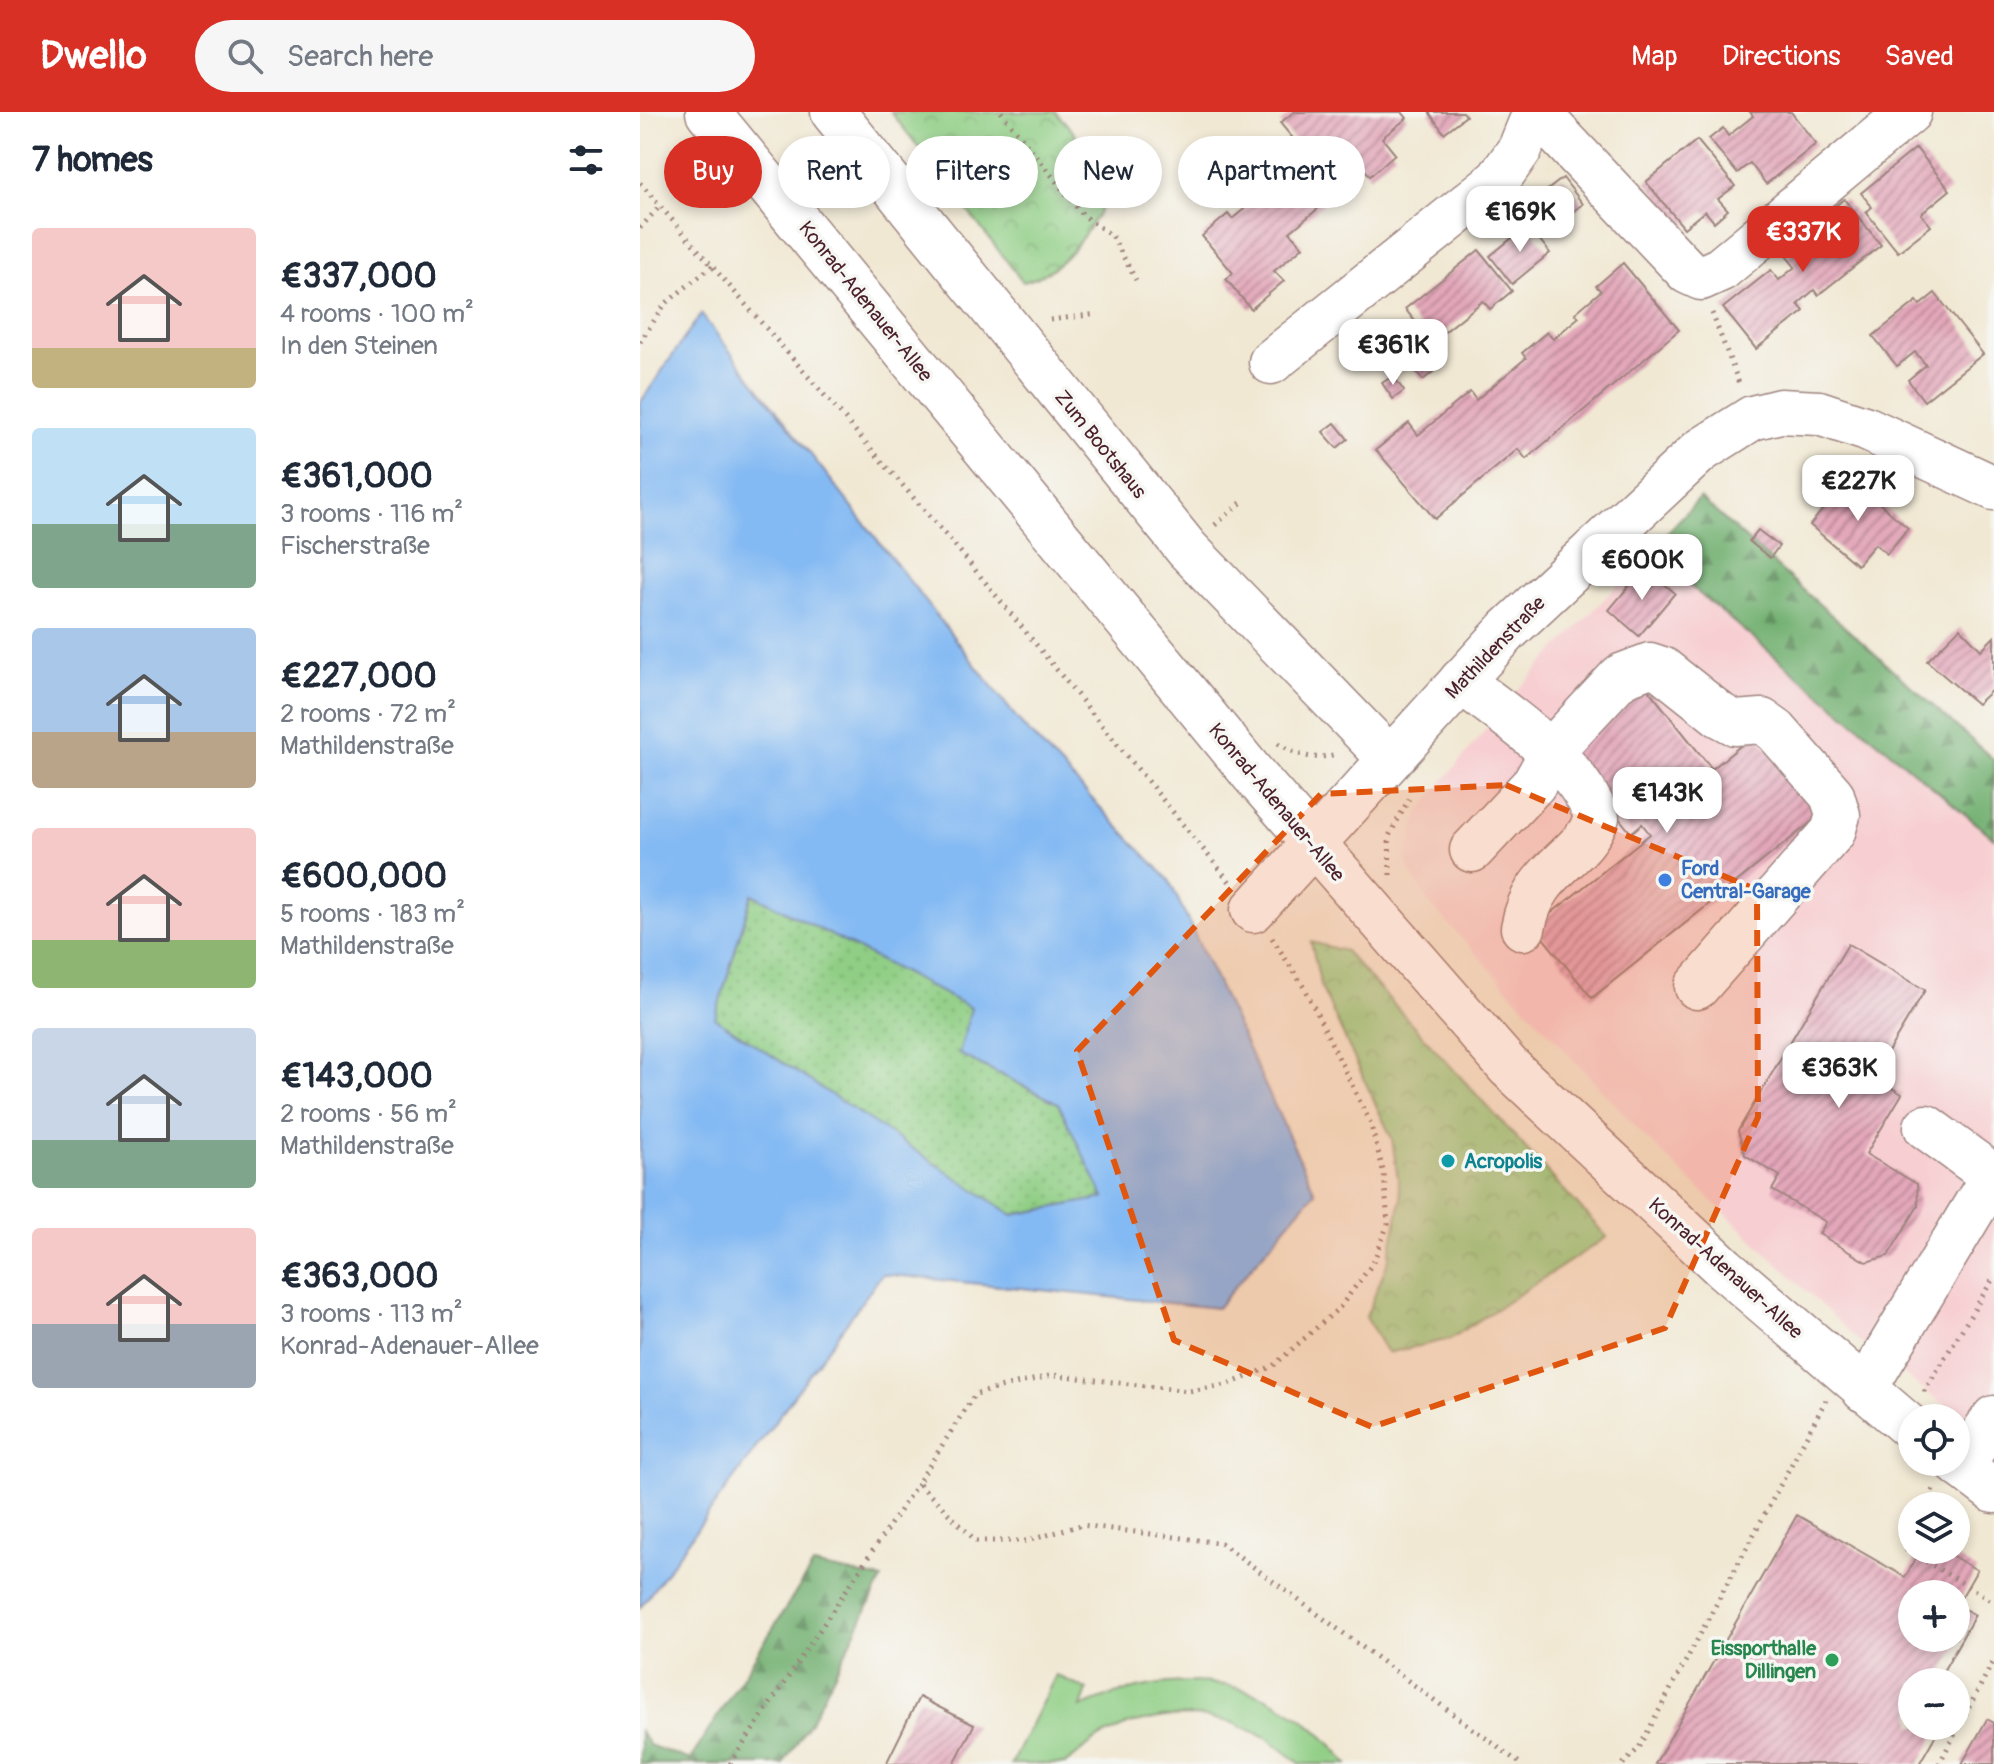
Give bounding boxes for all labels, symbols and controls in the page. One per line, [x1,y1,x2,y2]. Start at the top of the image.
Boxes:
search box [195,20,755,92]
text: Dwello [40,32,147,80]
icon: search [223,34,267,78]
text: Search here [287,38,433,75]
text: Map [1631,39,1678,74]
text: Directions [1722,39,1841,74]
text: Saved [1885,39,1954,74]
chip: Buy [664,136,762,208]
chip: Rent [778,136,890,208]
chip: Filters [906,136,1038,208]
chip: New [1054,136,1162,208]
chip: Apartment [1178,136,1365,208]
icon: filters [564,138,608,182]
text: 7 homes [32,139,153,182]
pin: €169K [1464,186,1576,254]
text: €169K [1484,196,1556,228]
pin: €337K [1747,206,1859,274]
street label: Konrad-Adenauer-Allee [793,216,938,387]
text: €337K [1765,216,1841,248]
text: €337,000 [280,255,437,298]
icon: home [96,260,192,356]
text: 4 rooms · 100 m² [280,298,474,330]
pin: €361K [1337,319,1449,387]
text: €361K [1357,329,1429,361]
text: In den Steinen [280,330,438,362]
street label: Zum Bootshaus [1049,385,1152,504]
text: €361,000 [280,455,433,498]
pin: €227K [1802,455,1914,523]
icon: home [96,460,192,556]
text: €227K [1820,465,1896,497]
text: 3 rooms · 116 m² [280,498,463,530]
text: Fischerstraße [280,530,430,562]
pin: €600K [1586,534,1698,602]
text: €600K [1600,544,1684,576]
street label: Mathildenstraße [1440,590,1551,704]
text: €227,000 [280,655,437,698]
icon: home [96,660,192,756]
text: 2 rooms · 72 m² [280,698,456,730]
street label: Konrad-Adenauer-Allee [1203,718,1350,887]
text: Mathildenstraße [280,730,454,762]
pin: €143K [1611,767,1723,835]
text: €143K [1631,777,1703,809]
text: €600,000 [280,855,447,898]
place label: Ford Central-Garage [1681,856,1812,904]
icon: home [96,860,192,956]
marker: Ford Central-Garage [1656,871,1674,889]
text: 5 rooms · 183 m² [280,898,465,930]
text: Mathildenstraße [280,930,454,962]
pin: €363K [1783,1042,1895,1110]
text: €363K [1801,1052,1878,1084]
text: €143,000 [280,1055,433,1098]
icon: home [96,1060,192,1156]
text: 2 rooms · 56 m² [280,1098,457,1130]
text: Mathildenstraße [280,1130,454,1162]
place label: Acropolis [1464,1149,1542,1174]
marker: Acropolis [1439,1152,1457,1170]
street label: Konrad-Adenauer-Allee [1643,1192,1808,1344]
text: €363,000 [280,1255,438,1298]
icon: home [96,1260,192,1356]
text: 3 rooms · 113 m² [280,1298,463,1330]
text: Konrad-Adenauer-Allee [280,1330,539,1362]
map controls [1898,1404,1970,1740]
button: locate [1898,1404,1970,1476]
button: layers [1898,1492,1970,1564]
button: + [1898,1580,1970,1652]
place label: Eissporthalle Dillingen [1711,1636,1817,1684]
marker: Eissporthalle Dillingen [1823,1651,1841,1669]
button: − [1898,1668,1970,1740]

